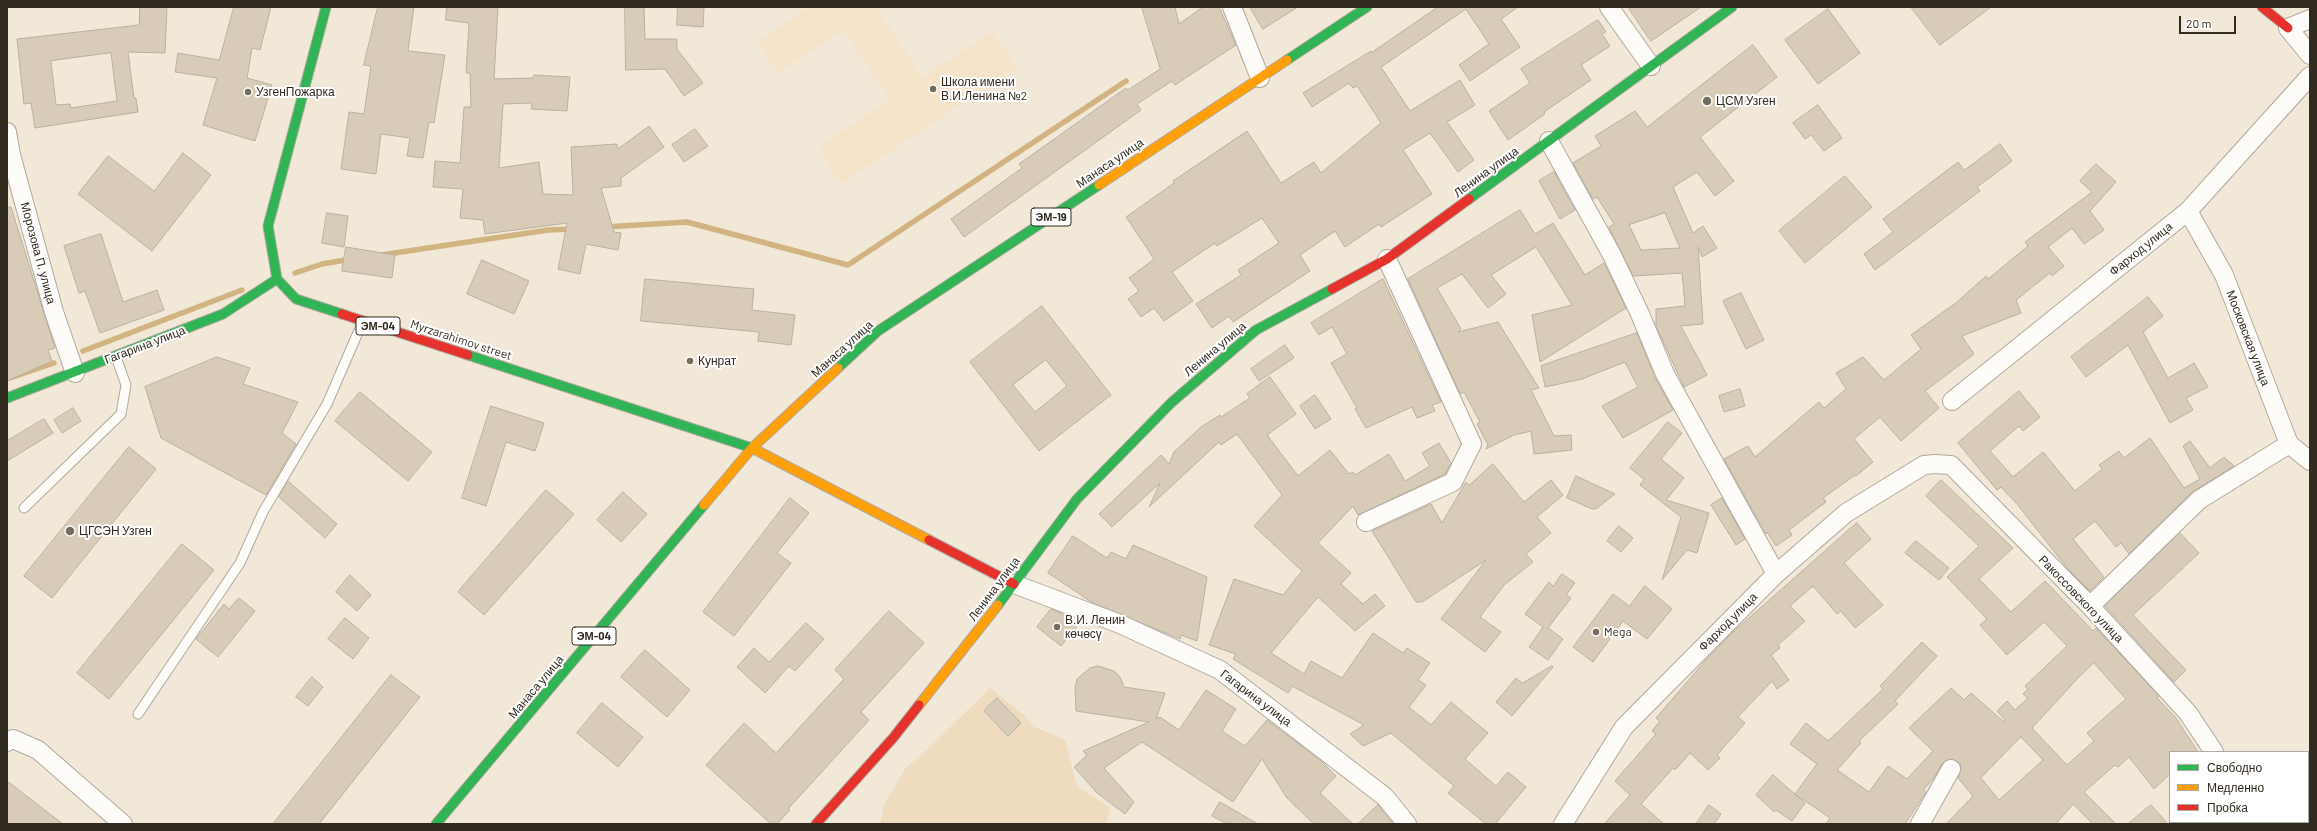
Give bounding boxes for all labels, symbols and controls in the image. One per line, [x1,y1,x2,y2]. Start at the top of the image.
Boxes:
scale bar [2181,8,2238,34]
text: 20 m [2186,16,2212,30]
place label: Школа имени В.И.Ленина №2 [941,75,1027,103]
marker: Школа имени В.И.Ленина №2 [928,84,938,94]
place label: УзгенПожарка [256,85,335,99]
marker: УзгенПожарка [243,87,253,97]
place label: ЦСМ Узген [1716,94,1776,108]
marker: ЦСМ Узген [1701,95,1713,107]
street label: Манаса улица [1074,135,1146,191]
street label: Ленина улица [1451,144,1521,200]
street label: Морозова П. улица [17,201,59,305]
road number: ЭМ-19 [1031,208,1071,226]
street label: Фарход улица [2107,219,2175,279]
street label: Московская улица [2223,288,2273,388]
road number: ЭМ-04 [356,317,400,335]
street label: Myrzarahimov street [408,317,514,363]
street label: Манаса улица [808,317,876,381]
street label: Ленина улица [1181,319,1249,379]
street label: Гагарина улица [103,323,187,367]
place label: Кунрат [698,354,736,368]
marker: Кунрат [685,356,695,366]
place label: ЦГСЭН Узген [79,524,152,538]
marker: ЦГСЭН Узген [64,525,76,537]
street label: Ракоссовского улица [2036,552,2126,646]
street label: Ленина улица [965,554,1023,624]
street label: Фарход улица [1696,590,1760,654]
place label: В.И. Ленин көчөсү [1065,613,1125,641]
marker: В.И. Ленин көчөсү [1052,622,1062,632]
place label: Mega [1604,625,1632,639]
road number: ЭМ-04 [572,627,616,645]
marker: Mega [1591,627,1601,637]
street label: Манаса улица [505,652,567,722]
street label: Гагарина улица [1218,667,1294,729]
legend [2169,751,2309,823]
text: Свободно [2207,760,2262,774]
text: Медленно [2207,780,2264,794]
text: Пробка [2207,800,2248,814]

